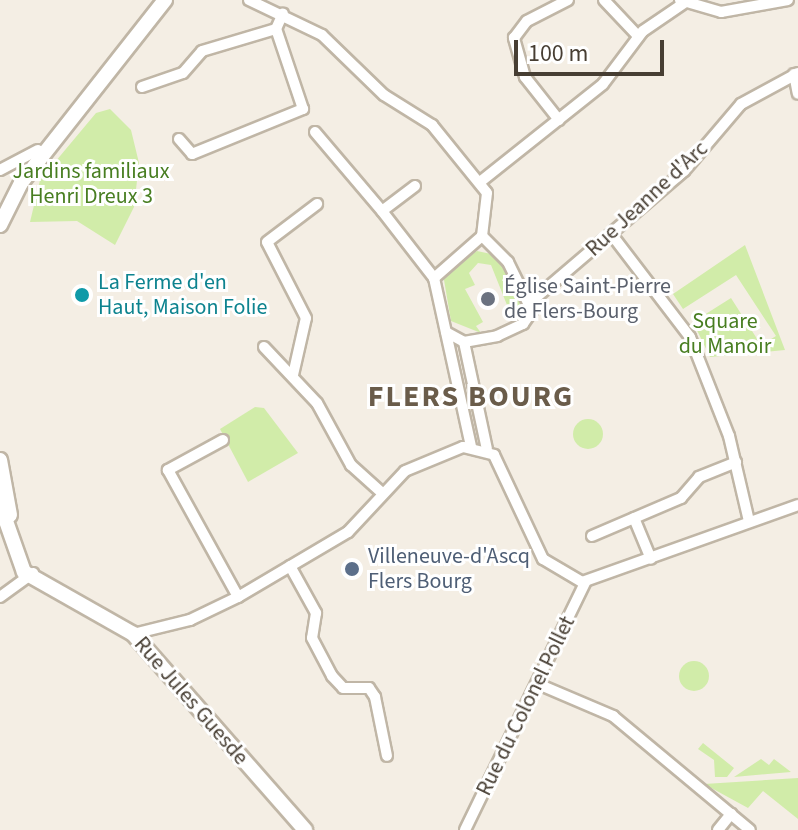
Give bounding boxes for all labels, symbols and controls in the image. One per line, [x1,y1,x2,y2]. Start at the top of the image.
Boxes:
scale bar [518,24,668,74]
text: 100 m [528,36,588,71]
street label: Rue Jeanne d'Arc [580,136,714,262]
park label: Jardins familiaux Henri Dreux 3 [13,158,169,210]
place label: La Ferme d'en Haut, Maison Folie [98,269,267,320]
place label: Église Saint-Pierre de Flers-Bourg [504,273,671,324]
marker: La Ferme d'en Haut, Maison Folie [73,286,91,304]
marker: Église Saint-Pierre de Flers-Bourg [479,290,497,308]
park label: Square du Manoir [679,308,771,360]
district label: FLERS BOURG [368,379,574,415]
place label: Villeneuve-d'Ascq Flers Bourg [368,543,530,594]
marker: Villeneuve-d'Ascq Flers Bourg [343,560,361,578]
street label: Rue du Colonel Pollet [471,612,581,800]
street label: Rue Jules Guesde [128,631,254,771]

